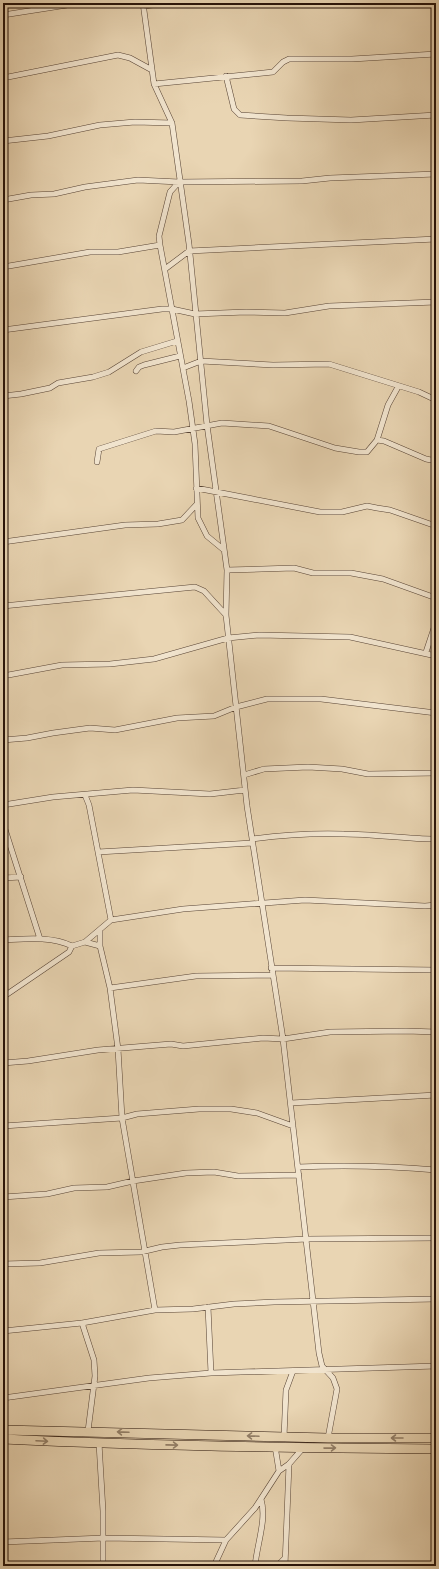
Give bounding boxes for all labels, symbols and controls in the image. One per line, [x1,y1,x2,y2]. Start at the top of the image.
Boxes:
one-way arrow [117,1428,130,1436]
one-way arrow [247,1432,260,1439]
one-way arrow [391,1434,404,1442]
one-way arrow [35,1437,48,1444]
one-way arrow [165,1441,178,1448]
one-way arrow [323,1444,336,1452]

